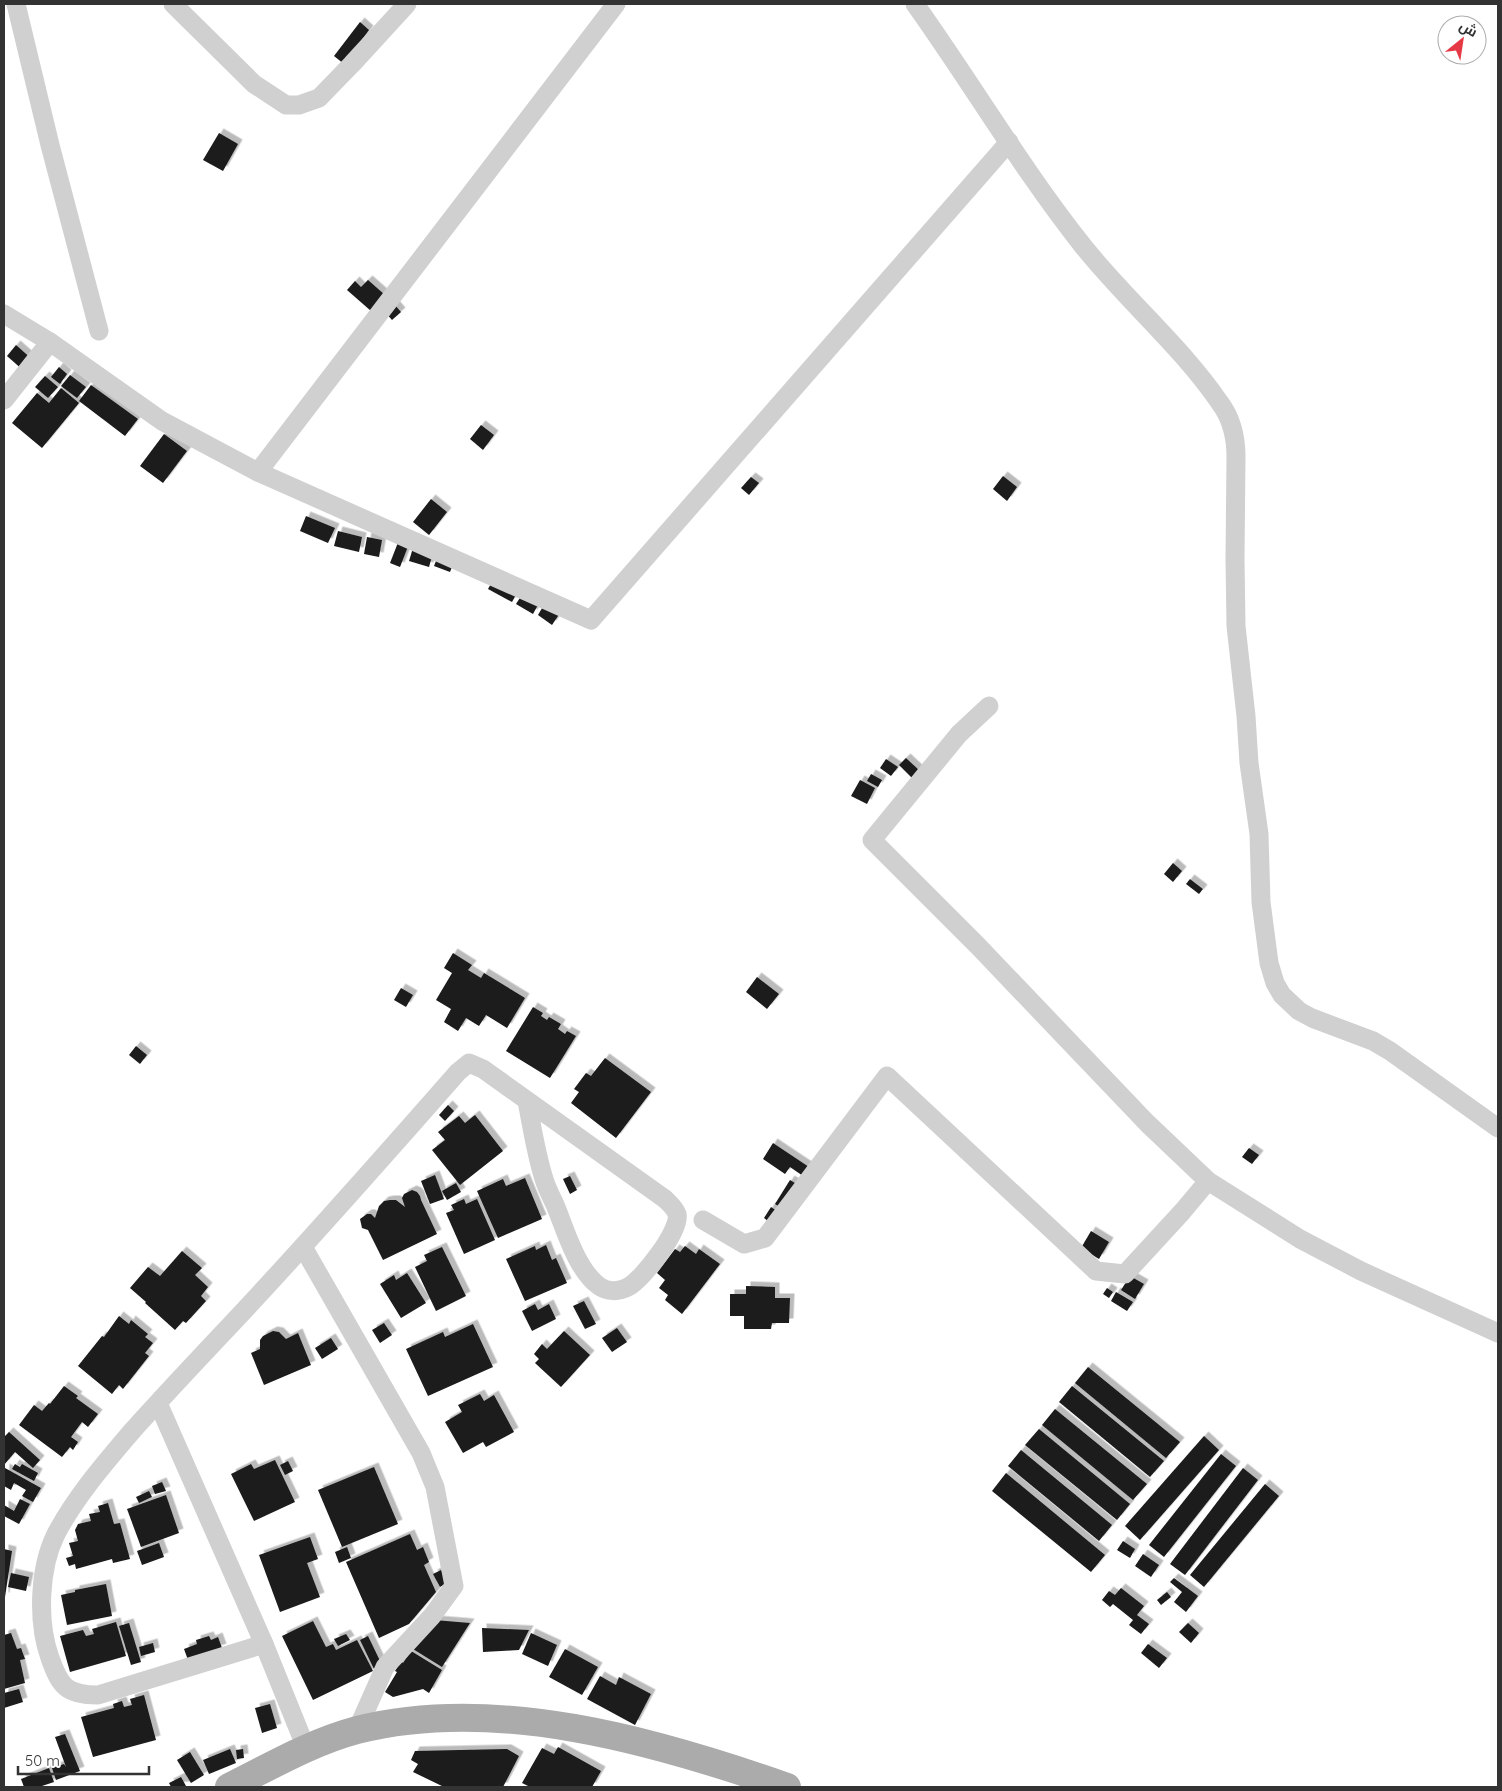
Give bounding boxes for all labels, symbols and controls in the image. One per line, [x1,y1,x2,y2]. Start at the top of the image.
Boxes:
north arrow [1437,15,1487,65]
text: ش [1456,16,1481,41]
scale bar [18,1744,149,1776]
text: 50 m [25,1751,60,1770]

